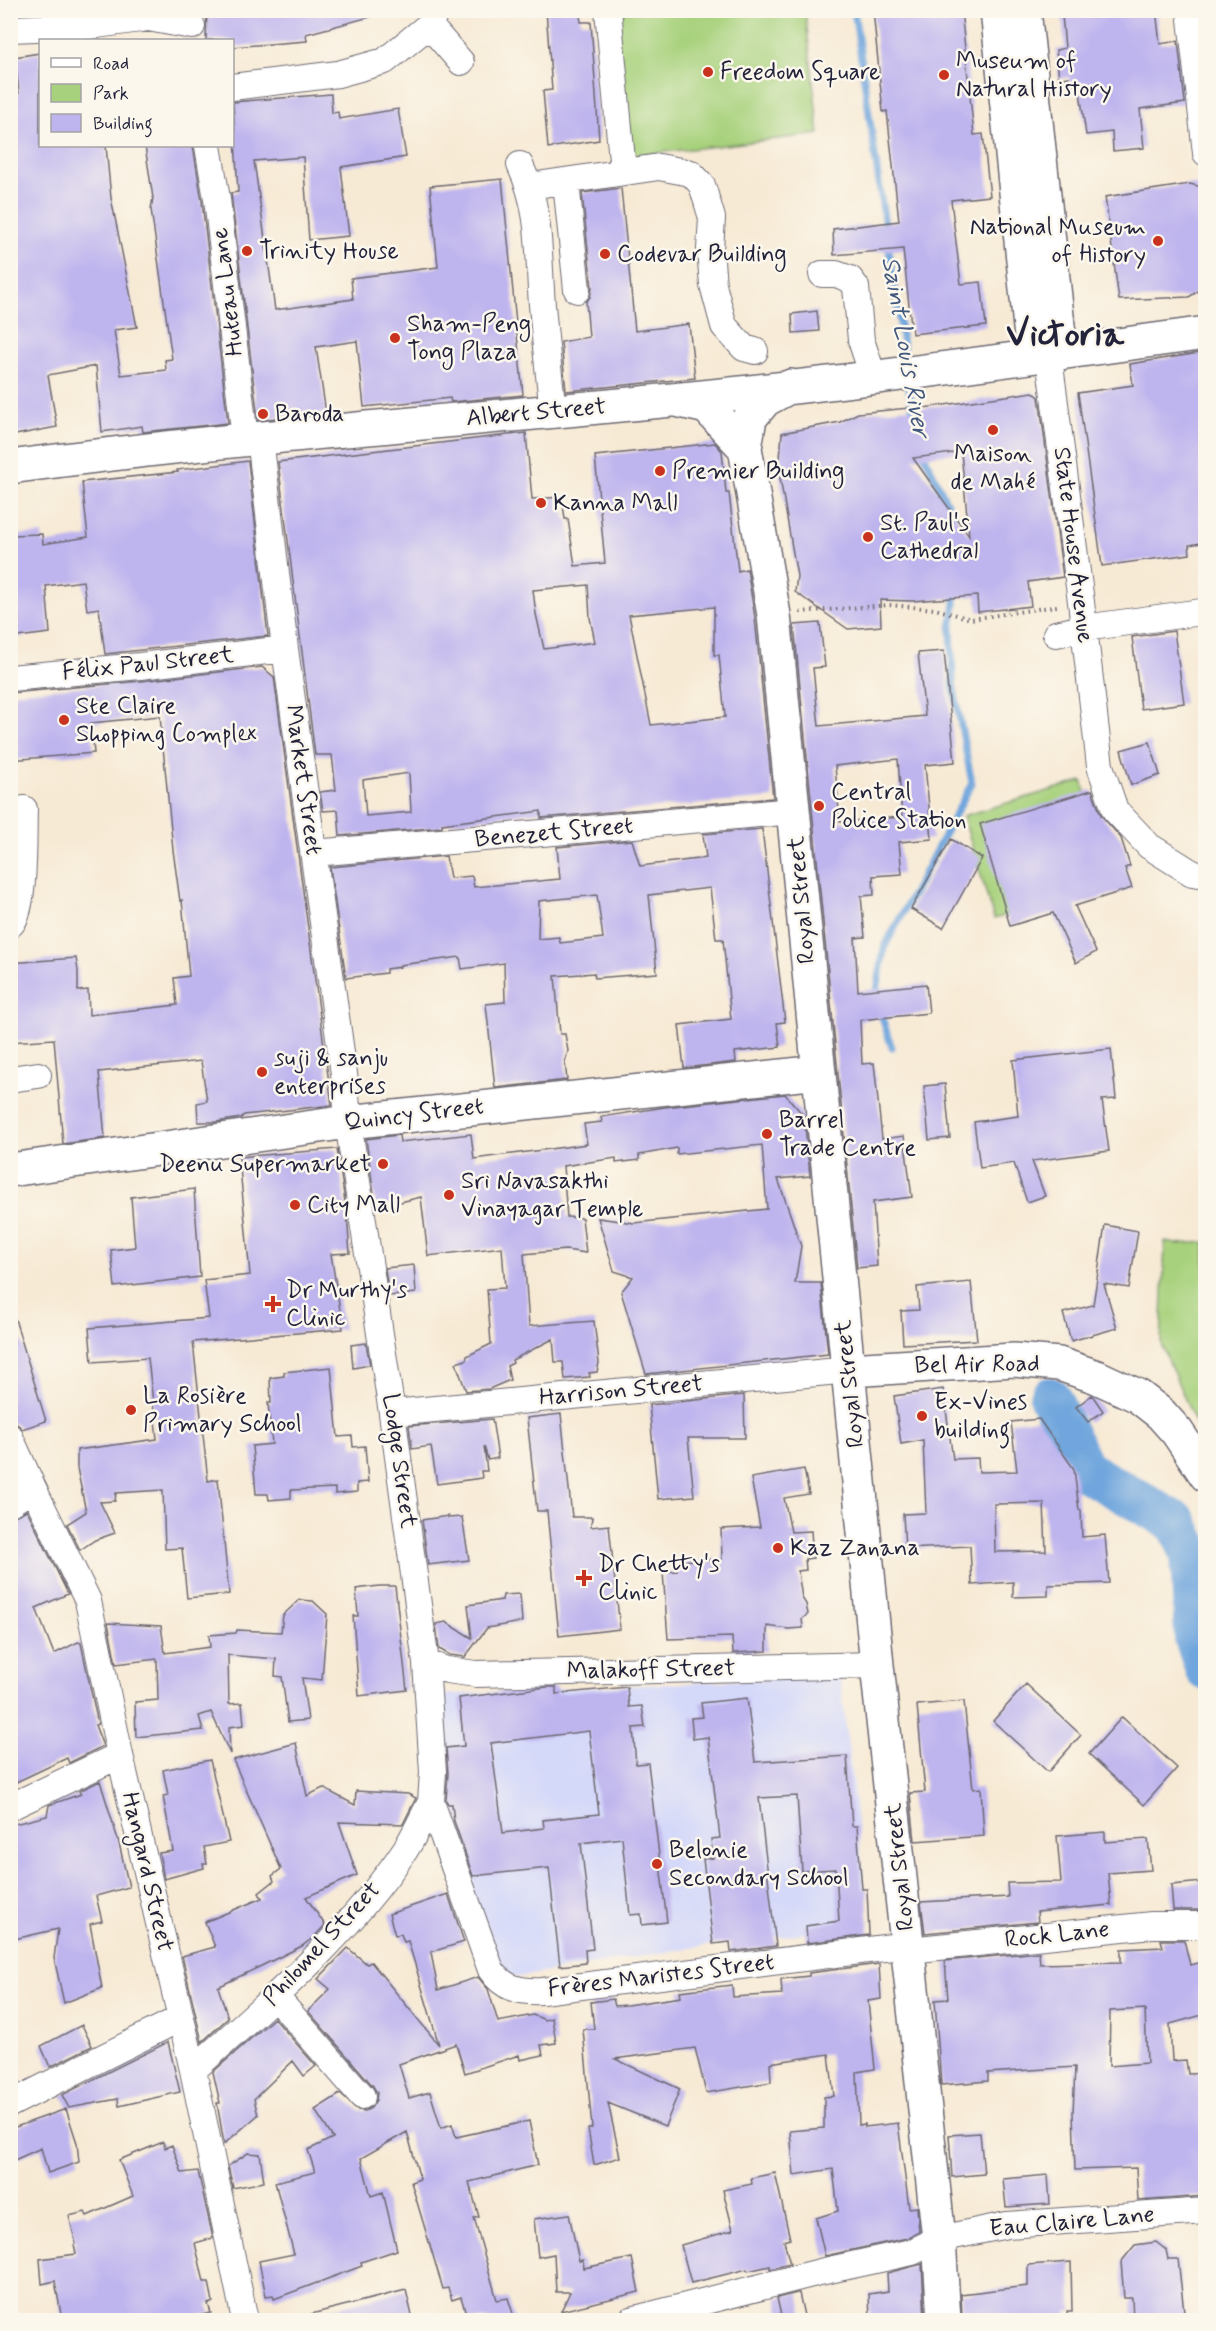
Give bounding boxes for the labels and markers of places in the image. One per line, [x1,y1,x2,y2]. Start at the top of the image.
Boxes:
place label: Museum of Natural History [956,46,1112,105]
place label: Freedom Square [720,57,880,88]
marker: Freedom Square [701,65,715,79]
marker: Museum of Natural History [937,68,951,82]
place label: National Museum of History [970,212,1146,271]
marker: National Museum of History [1151,234,1165,248]
place label: Trinity House [259,236,399,267]
place label: Codevar Building [617,239,787,272]
marker: Trinity House [240,244,254,258]
marker: Codevar Building [598,247,612,261]
place label: Sham-Peng Tong Plaza [407,309,531,370]
marker: Sham-Peng Tong Plaza [388,331,402,345]
place label: Baroda [275,399,344,430]
marker: Baroda [256,407,270,421]
marker: Maison de Mahé [986,423,1000,437]
place label: Maison de Mahé [951,439,1036,498]
place label: Premier Building [672,456,844,489]
marker: Premier Building [653,464,667,478]
place label: Kanna Mall [553,488,678,519]
marker: Kanna Mall [534,496,548,510]
place label: St. Paul's Cathedral [880,508,978,567]
marker: St. Paul's Cathedral [861,530,875,544]
place label: Ste Claire Shopping Complex [76,691,257,750]
marker: Ste Claire Shopping Complex [57,713,71,727]
place label: Central Police Station [831,777,966,836]
marker: Central Police Station [812,799,826,813]
place label: suji & sanju enterprises [274,1043,388,1102]
marker: suji & sanju enterprises [255,1065,269,1079]
place label: Barrel Trade Centre [779,1105,916,1164]
marker: Barrel Trade Centre [760,1127,774,1141]
place label: Deenu Supermarket [159,1149,371,1180]
marker: Deenu Supermarket [376,1157,390,1171]
place label: Sri Navasakthi Vinayagar Temple [461,1166,643,1225]
marker: Sri Navasakthi Vinayagar Temple [442,1188,456,1202]
place label: City Mall [307,1190,400,1221]
marker: City Mall [288,1198,302,1212]
place label: Dr Murthy's Clinic [286,1275,408,1334]
marker: Dr Murthy's Clinic [264,1295,282,1313]
place label: La Rosière Primary School [143,1381,302,1440]
place label: Ex-Vines building [934,1387,1027,1449]
marker: La Rosière Primary School [124,1403,138,1417]
marker: Ex-Vines building [915,1409,929,1423]
place label: Kaz Zanana [790,1533,920,1564]
marker: Kaz Zanana [771,1541,785,1555]
place label: Dr Chetty's Clinic [598,1549,720,1608]
marker: Dr Chetty's Clinic [575,1569,593,1587]
place label: Belonie Secondary School [669,1835,849,1894]
marker: Belonie Secondary School [650,1857,664,1871]

